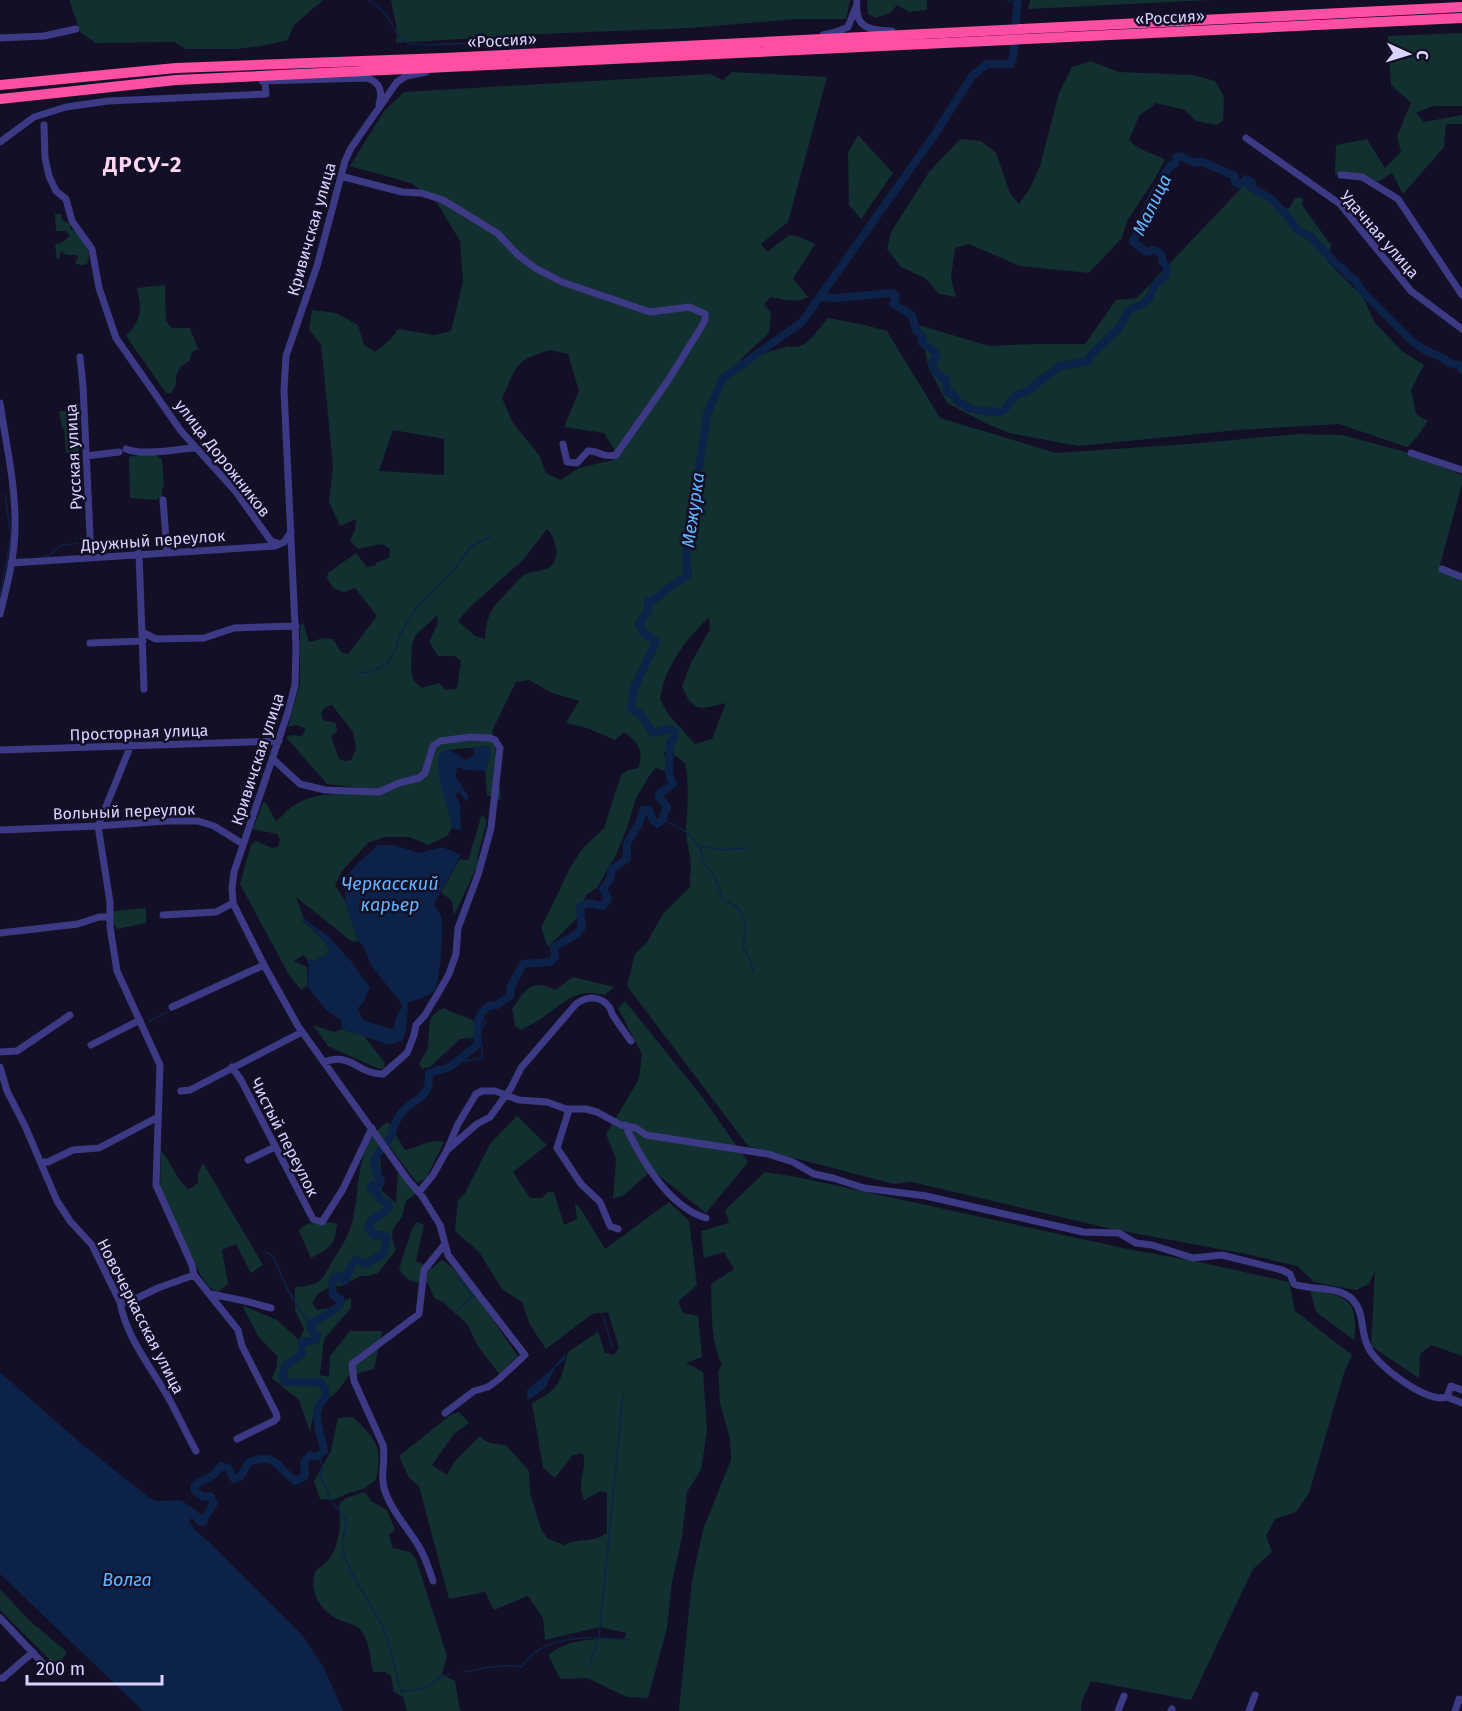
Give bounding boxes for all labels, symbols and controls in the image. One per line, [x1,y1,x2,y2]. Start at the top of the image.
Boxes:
street label: «Россия» [1135,6,1205,29]
north arrow [1378,24,1438,84]
street label: «Россия» [467,29,537,52]
text: С [1413,50,1432,61]
district label: ДРСУ-2 [102,151,183,178]
street label: Кривичская улица [283,160,340,298]
water label: Малица [1128,171,1176,239]
street label: Удачная улица [1336,187,1423,282]
street label: улица Дорожников [171,396,274,521]
street label: Русская улица [61,403,86,511]
water label: Межурка [677,471,709,549]
street label: Дружный переулок [79,526,226,555]
street label: Кривичская улица [227,691,288,828]
street label: Просторная улица [69,721,209,744]
street label: Вольный переулок [53,799,196,823]
water label: Черкасский карьер [341,873,439,916]
street label: Чистый переулок [246,1075,323,1200]
street label: Новочеркасская улица [93,1235,188,1397]
water label: Волга [102,1569,152,1591]
scale bar [27,1648,162,1686]
text: 200 m [36,1658,85,1680]

